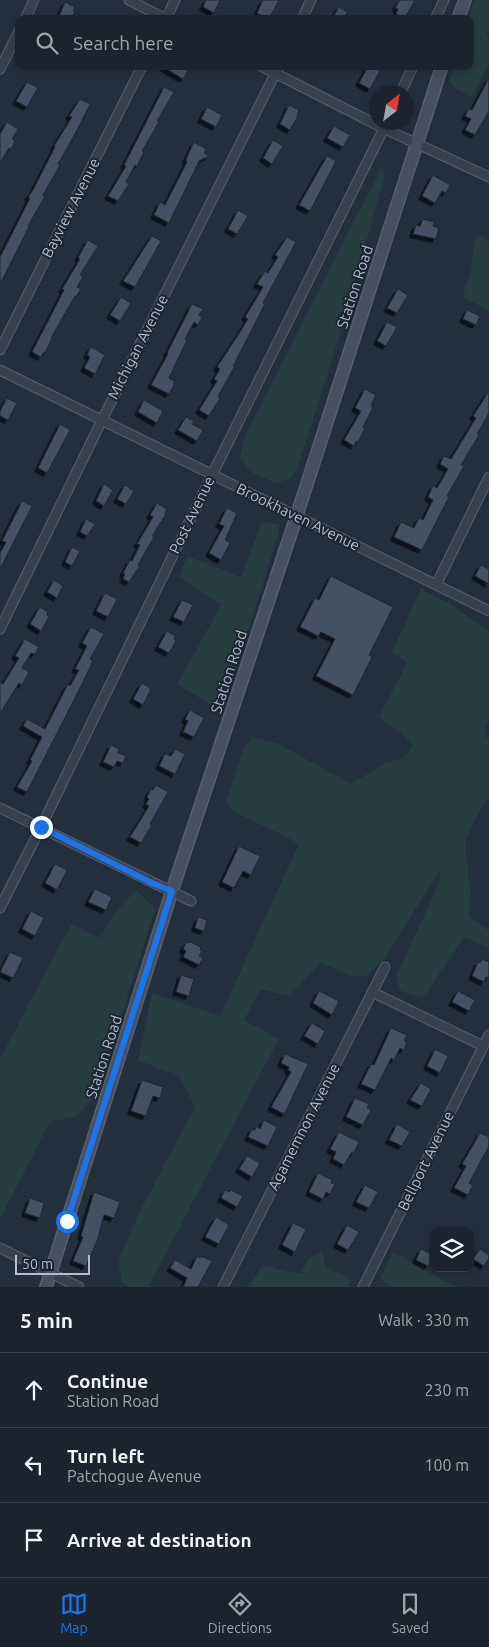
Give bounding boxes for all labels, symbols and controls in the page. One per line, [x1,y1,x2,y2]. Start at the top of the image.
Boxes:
search box [15,15,474,70]
icon: search [33,29,61,57]
text: Search here [73,32,173,54]
north arrow [369,85,414,130]
street label: Bayview Avenue [38,155,103,260]
street label: Station Road [333,243,376,331]
street label: Michigan Avenue [104,292,171,402]
street label: Post Avenue [166,473,218,556]
street label: Brookhaven Avenue [234,479,362,554]
street label: Station Road [207,628,250,716]
route end [30,816,53,839]
street label: Station Road [82,1013,125,1101]
street label: Agamemnon Avenue [264,1060,343,1193]
street label: Bellport Avenue [394,1108,457,1213]
route start [56,1210,79,1233]
map controls [429,1227,474,1272]
button: layers [429,1227,474,1272]
scale bar [15,1252,90,1275]
text: 50 m [22,1256,53,1272]
text: 5 min [20,1308,73,1332]
text: Walk · 330 m [378,1311,469,1329]
text: Continue [67,1370,148,1392]
icon: ahead [20,1376,48,1404]
text: 230 m [424,1381,469,1399]
text: Station Road [67,1392,159,1410]
text: Turn left [67,1445,145,1467]
icon: left [20,1451,48,1479]
text: 100 m [424,1456,469,1474]
text: Patchogue Avenue [67,1467,202,1485]
icon: arrive [20,1526,48,1554]
text: Arrive at destination [67,1529,252,1551]
tab: Map [60,1590,88,1636]
tab: Directions [208,1590,272,1636]
tab: Saved [392,1590,429,1636]

